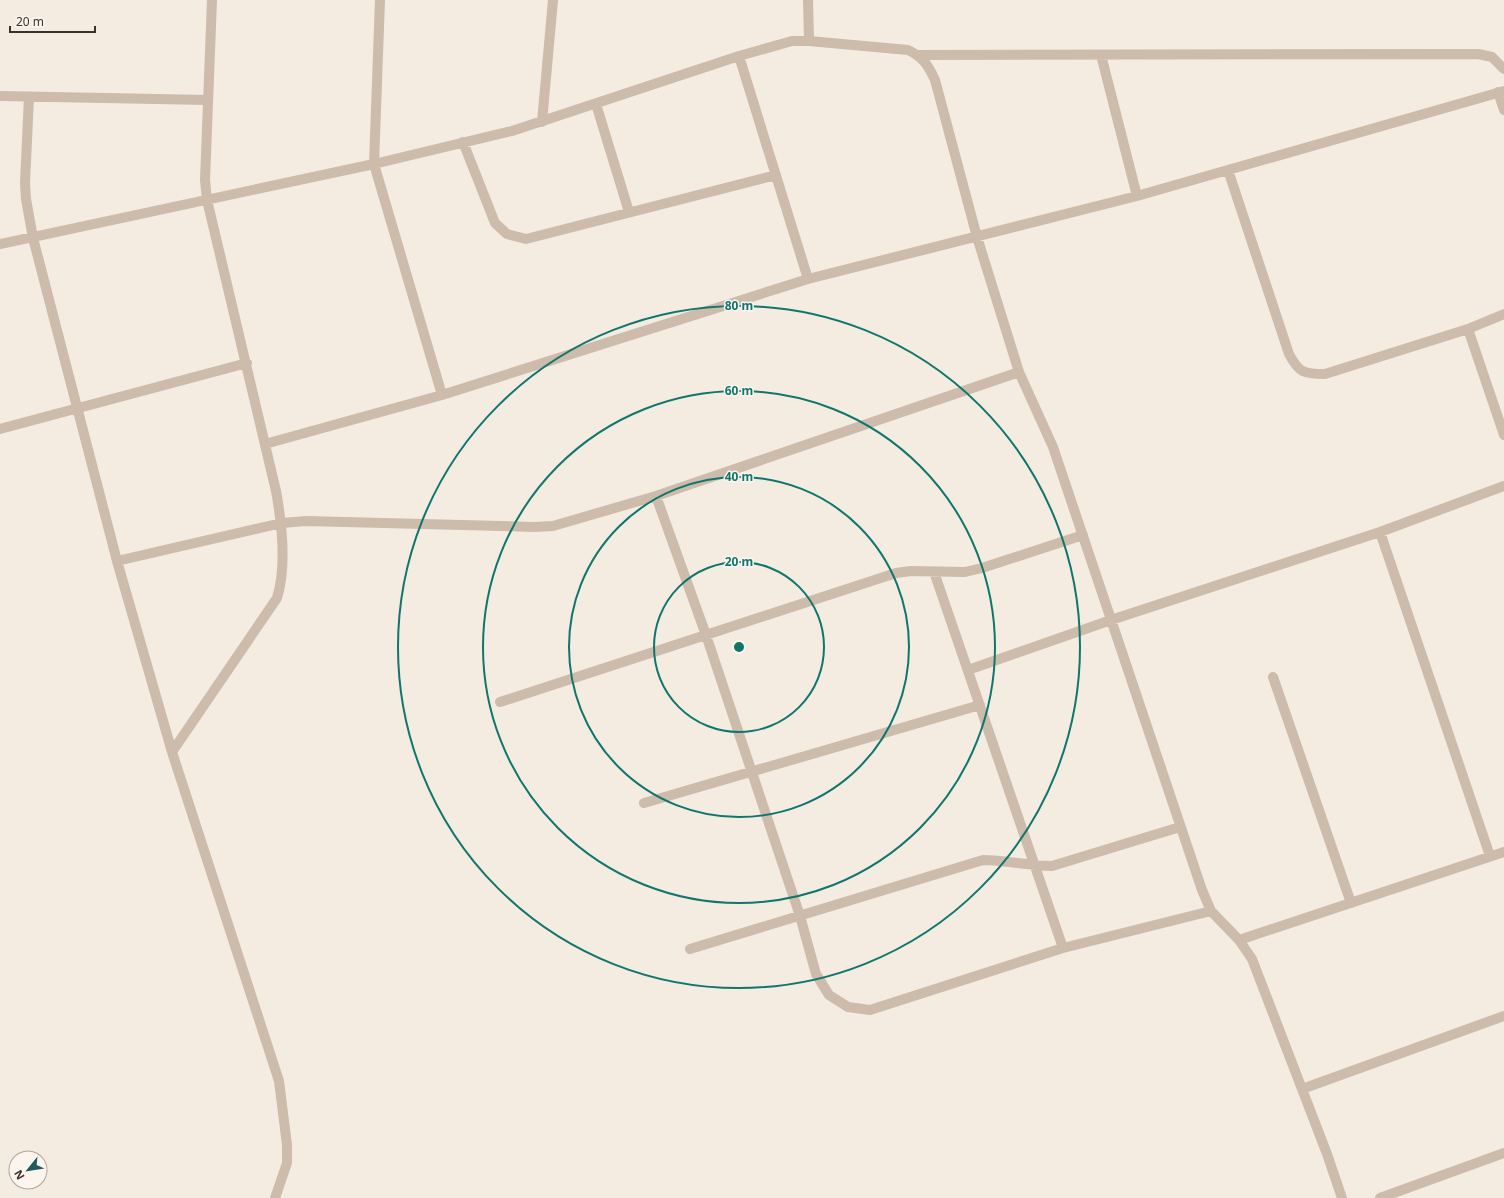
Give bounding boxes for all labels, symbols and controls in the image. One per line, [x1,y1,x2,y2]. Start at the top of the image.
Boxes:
scale bar [10,8,95,34]
text: 20 m [16,13,44,30]
text: 80 m [725,297,753,314]
text: 60 m [725,382,753,399]
text: 40 m [725,468,753,485]
text: 20 m [725,553,753,570]
centre of rings [732,640,746,654]
north arrow [8,1150,48,1190]
text: N [10,1168,28,1183]

